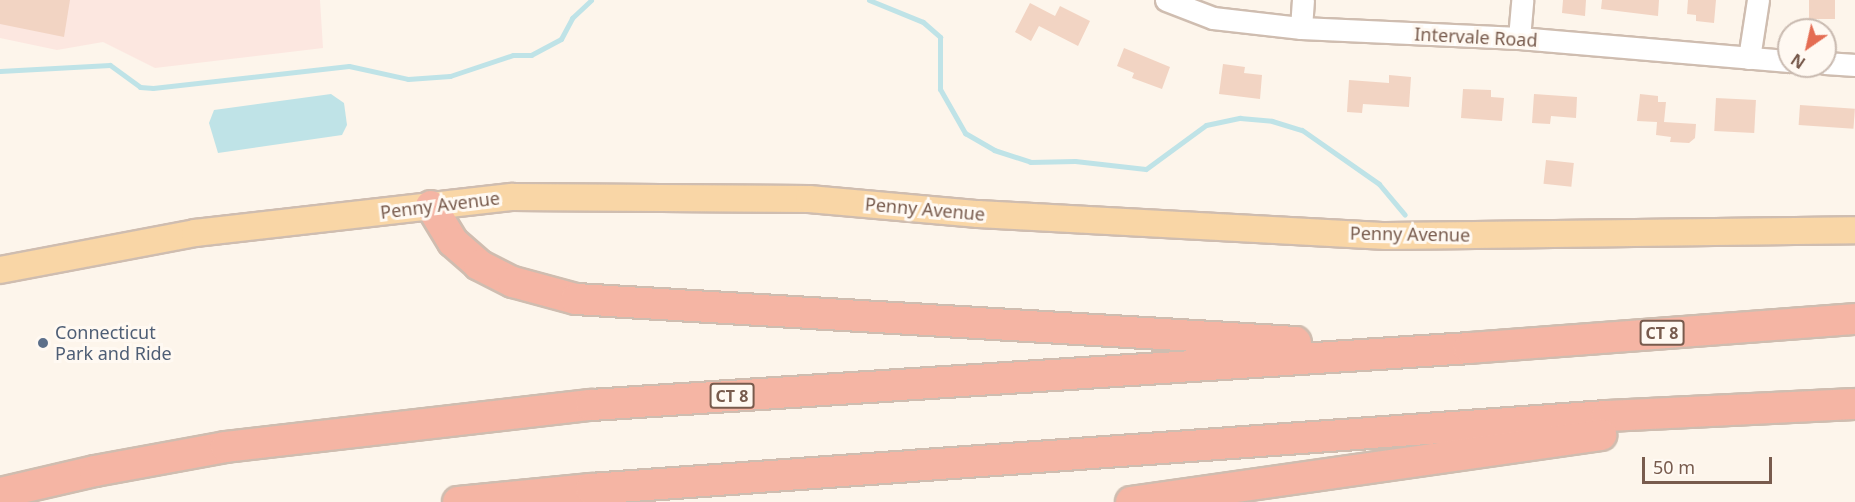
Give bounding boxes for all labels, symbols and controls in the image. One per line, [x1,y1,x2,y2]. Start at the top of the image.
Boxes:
north arrow [1777,18,1837,78]
street label: Intervale Road [1414,23,1538,51]
text: N [1787,49,1810,74]
street label: Penny Avenue [379,187,501,223]
street label: Penny Avenue [864,193,986,225]
street label: Penny Avenue [1350,222,1470,246]
road number: CT 8 [1640,320,1684,346]
place label: Connecticut Park and Ride [55,322,172,364]
marker: Connecticut Park and Ride [36,336,50,350]
road number: CT 8 [710,383,754,409]
scale bar [1645,445,1776,483]
text: 50 m [1653,455,1695,479]

